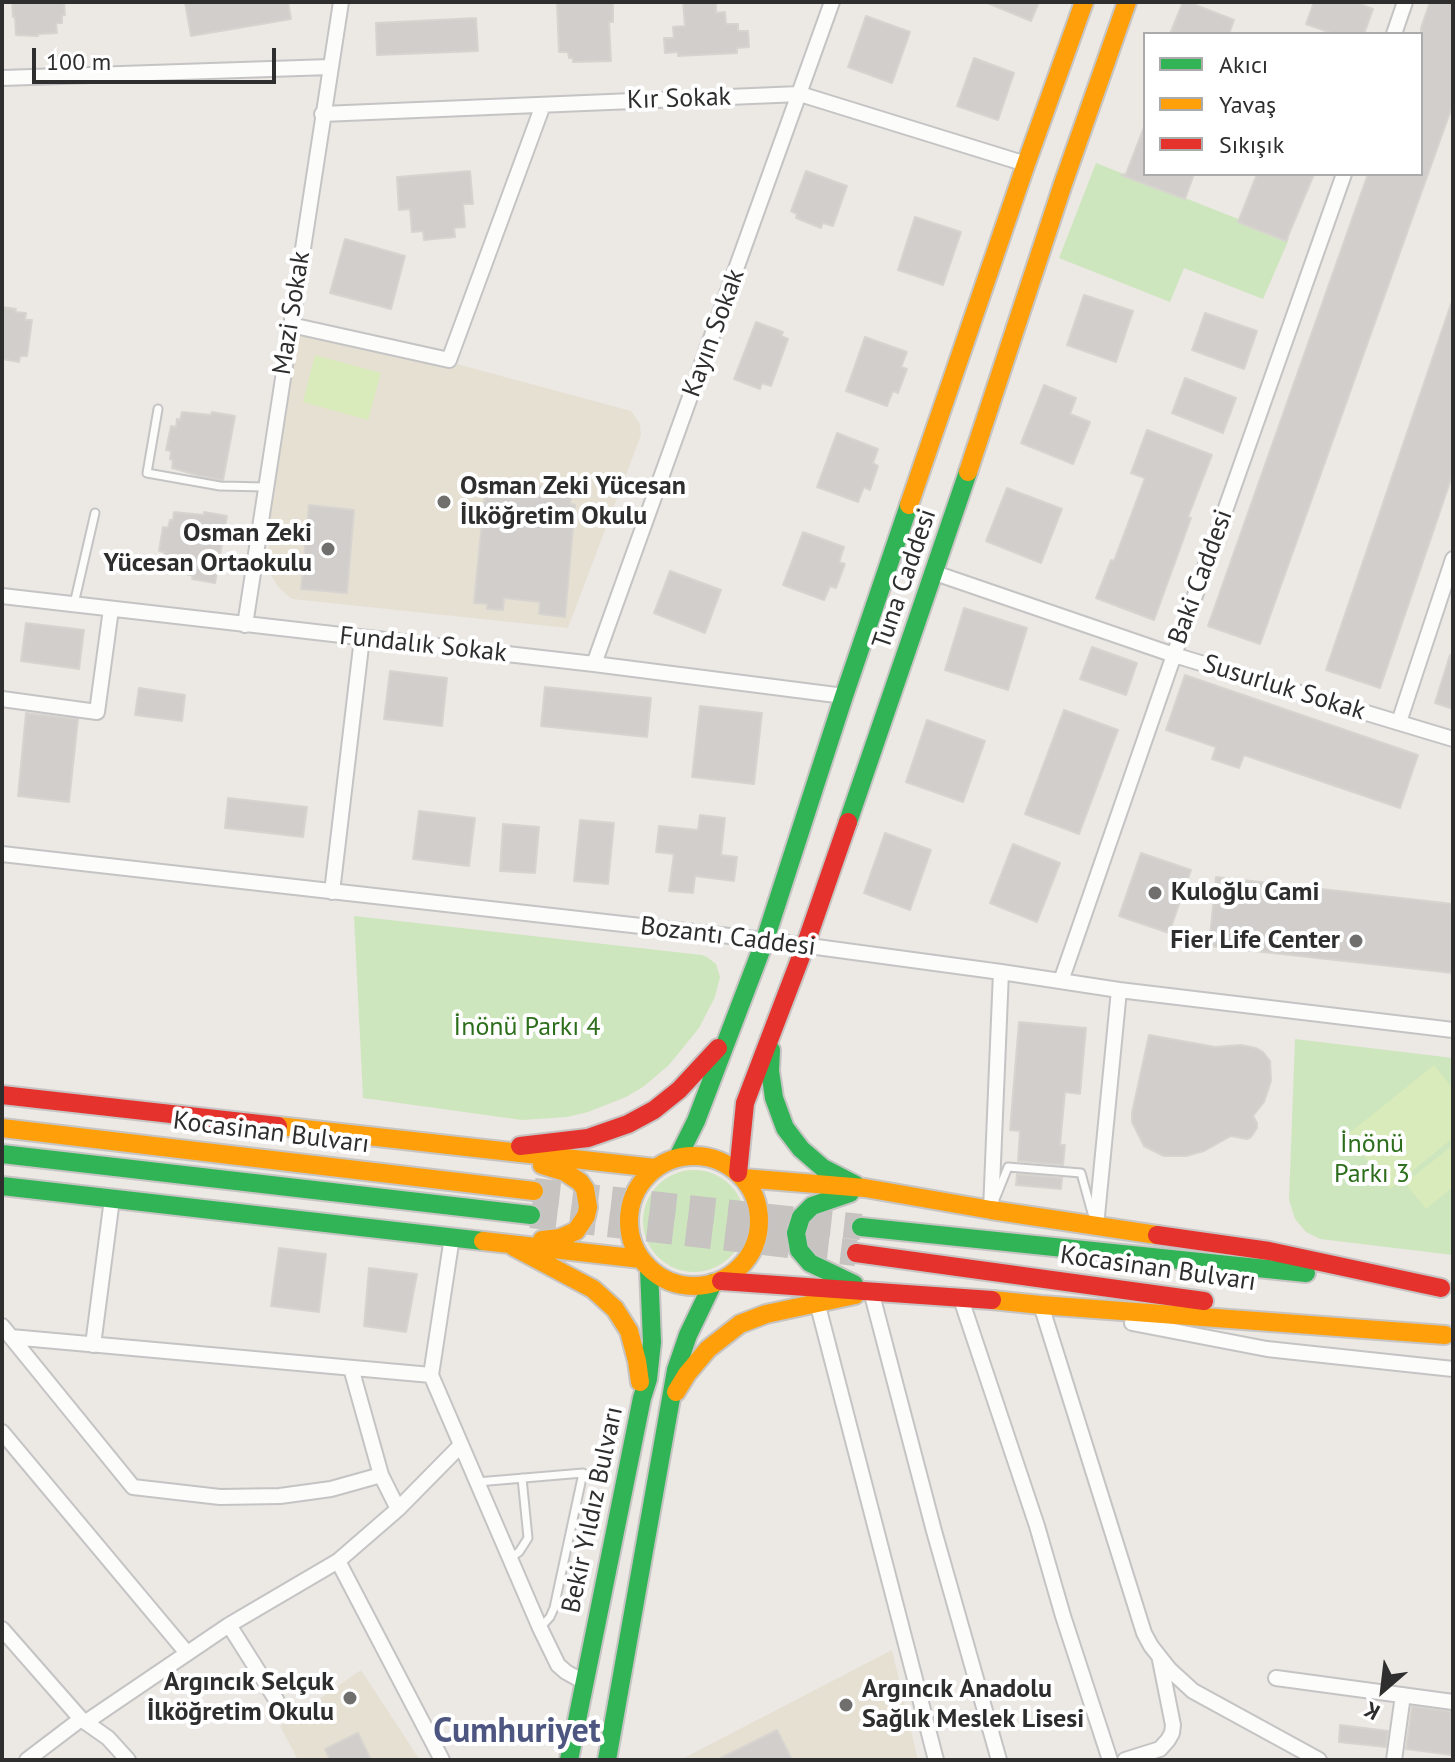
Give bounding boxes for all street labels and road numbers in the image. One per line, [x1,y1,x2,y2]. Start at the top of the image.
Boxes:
street label: Kır Sokak [626,82,732,116]
street label: Mazi Sokak [267,249,317,377]
street label: Kayın Sokak [676,265,752,401]
street label: Tuna Caddesi [866,505,944,653]
street label: Baki Caddesi [1162,505,1240,649]
street label: Fundalık Sokak [338,621,508,669]
street label: Susurluk Sokak [1199,648,1369,728]
street label: Bozantı Caddesi [638,911,818,963]
street label: Kocasinan Bulvarı [171,1105,371,1161]
street label: Kocasinan Bulvarı [1058,1240,1258,1298]
street label: Bekir Yıldız Bulvarı [556,1404,630,1616]

